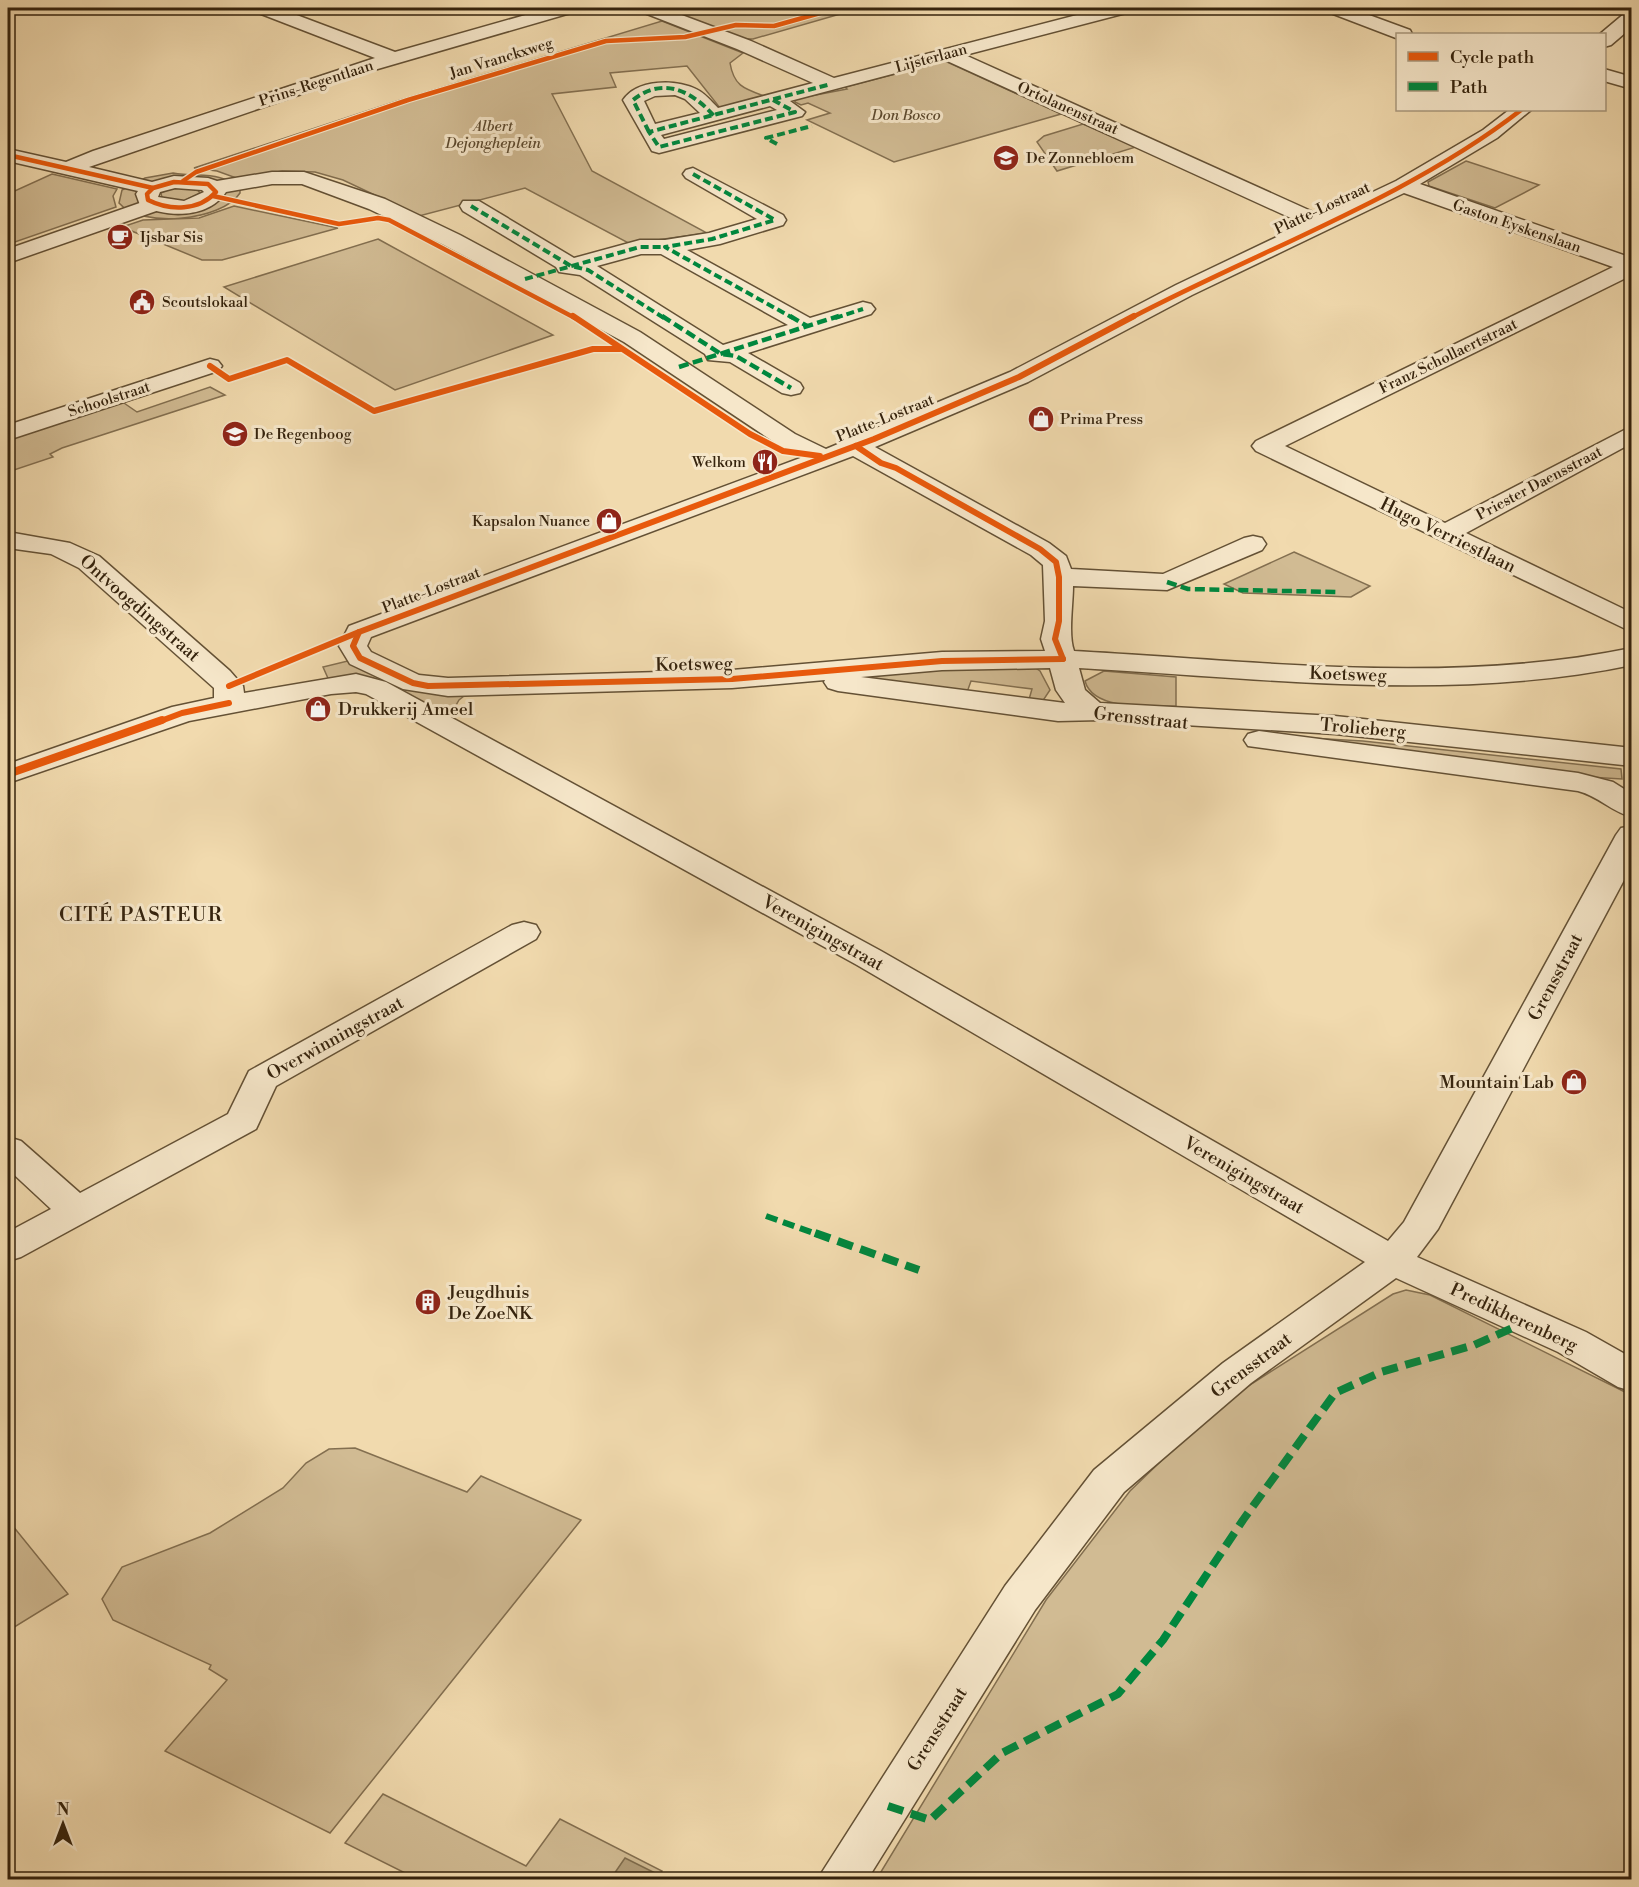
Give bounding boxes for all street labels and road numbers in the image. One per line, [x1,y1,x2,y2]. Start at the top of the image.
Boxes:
street label: Jan Vranckxweg [446,34,555,84]
street label: Lijsterlaan [893,40,969,77]
street label: Prins-Regentlaan [256,56,376,111]
street label: Ortolanenstraat [1014,78,1122,139]
street label: Platte-Lostraat [1271,178,1374,239]
street label: Gaston Eyskenslaan [1450,196,1584,257]
street label: Franz Schollaertstraat [1376,314,1521,398]
street label: Schoolstraat [66,377,153,422]
street label: Platte-Lostraat [834,390,937,447]
street label: Priester Daensstraat [1473,442,1606,525]
street label: Hugo Verriestlaan [1376,493,1520,578]
street label: Ontvoogdingstraat [75,550,205,667]
street label: Platte-Lostraat [379,563,484,618]
street label: Koetsweg [655,652,734,677]
street label: Koetsweg [1309,662,1388,687]
street label: Grensstraat [1092,702,1190,735]
street label: Trolieberg [1319,713,1408,744]
street label: Verenigingstraat [757,890,888,977]
street label: Grensstraat [1523,929,1588,1025]
street label: Overwinningstraat [263,991,408,1086]
street label: Verenigingstraat [1178,1131,1309,1220]
street label: Predikherenberg [1446,1278,1582,1357]
street label: Grensstraat [1206,1327,1297,1403]
street label: Grensstraat [902,1682,973,1776]

